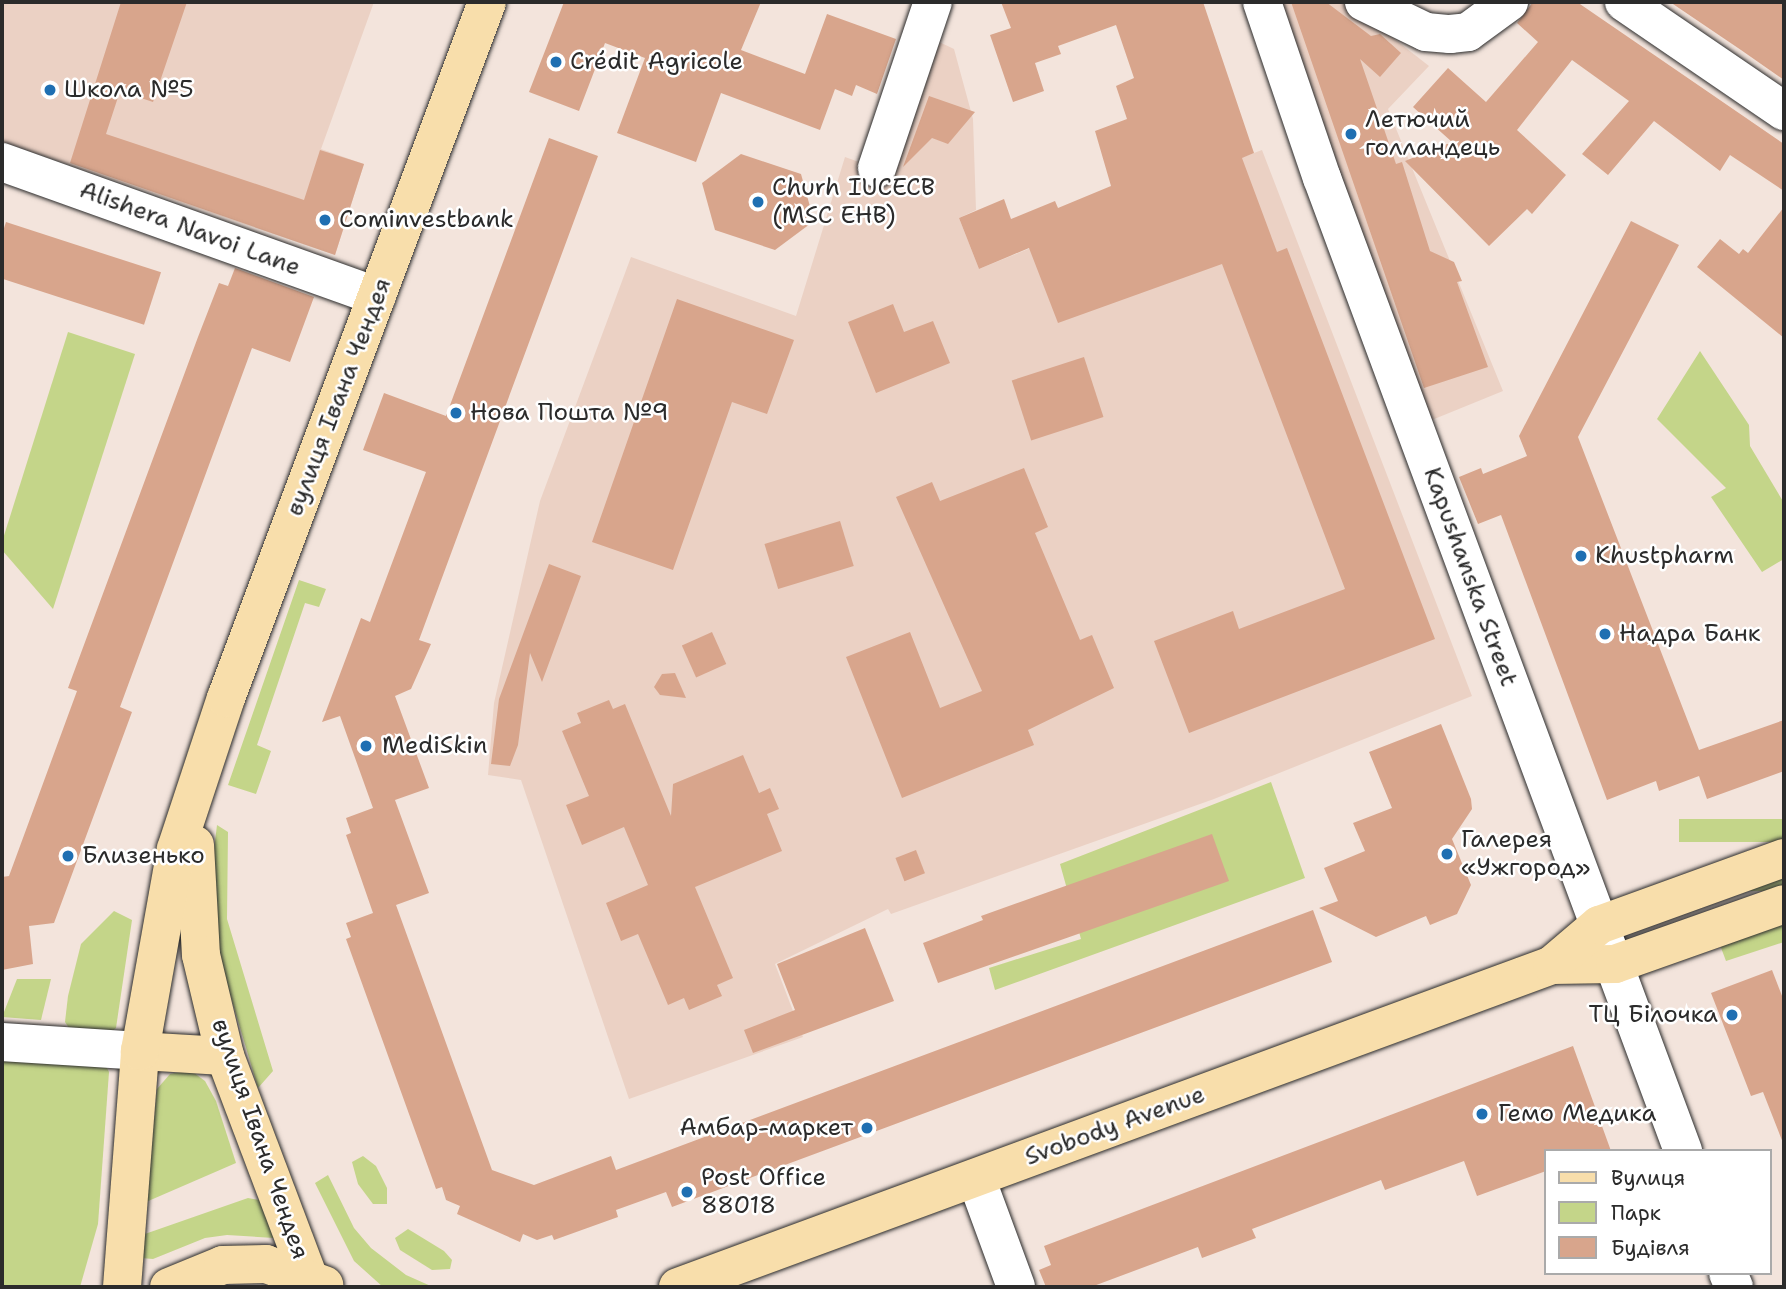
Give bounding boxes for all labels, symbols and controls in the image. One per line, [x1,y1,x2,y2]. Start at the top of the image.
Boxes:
place label: Crédit Agricole [570,48,743,76]
marker: Crédit Agricole [548,54,564,70]
place label: Школа №5 [64,76,194,104]
marker: Школа №5 [42,82,58,98]
place label: Летючий голландець [1365,106,1500,162]
marker: Летючий голландець [1343,126,1359,142]
place label: Churh IUCECB (MSC EHB) [772,174,935,230]
street label: Alishera Navoi Lane [76,176,304,282]
marker: Churh IUCECB (MSC EHB) [750,194,766,210]
place label: Cominvestbank [339,206,514,234]
marker: Cominvestbank [317,212,333,228]
street label: вулиця Івана Чендея [280,274,398,520]
place label: Нова Пошта №9 [470,399,669,427]
marker: Нова Пошта №9 [448,405,464,421]
street label: Kapushanska Street [1417,464,1523,690]
place label: Khustpharm [1595,542,1734,570]
marker: Khustpharm [1573,548,1589,564]
place label: Надра Банк [1619,620,1761,648]
marker: Надра Банк [1597,626,1613,642]
place label: MediSkin [382,732,488,760]
marker: MediSkin [356,736,376,756]
place label: Галерея «Ужгород» [1461,826,1590,882]
place label: Близенько [82,842,205,870]
marker: Галерея «Ужгород» [1439,846,1455,862]
marker: Близенько [60,848,76,864]
place label: ТЦ Білочка [1589,1001,1718,1029]
marker: ТЦ Білочка [1724,1007,1740,1023]
street label: вулиця Івана Чендея [205,1015,315,1263]
street label: Svobody Avenue [1021,1080,1209,1172]
place label: Гемо Медика [1498,1100,1656,1128]
marker: Гемо Медика [1472,1104,1492,1124]
place label: Амбар-маркет [679,1114,853,1142]
marker: Амбар-маркет [859,1120,875,1136]
legend [1544,1149,1772,1275]
place label: Post Office 88018 [701,1164,826,1220]
text: Вулиця [1611,1164,1685,1192]
marker: Post Office 88018 [679,1184,695,1200]
text: Парк [1611,1199,1661,1227]
text: Будівля [1611,1234,1690,1262]

